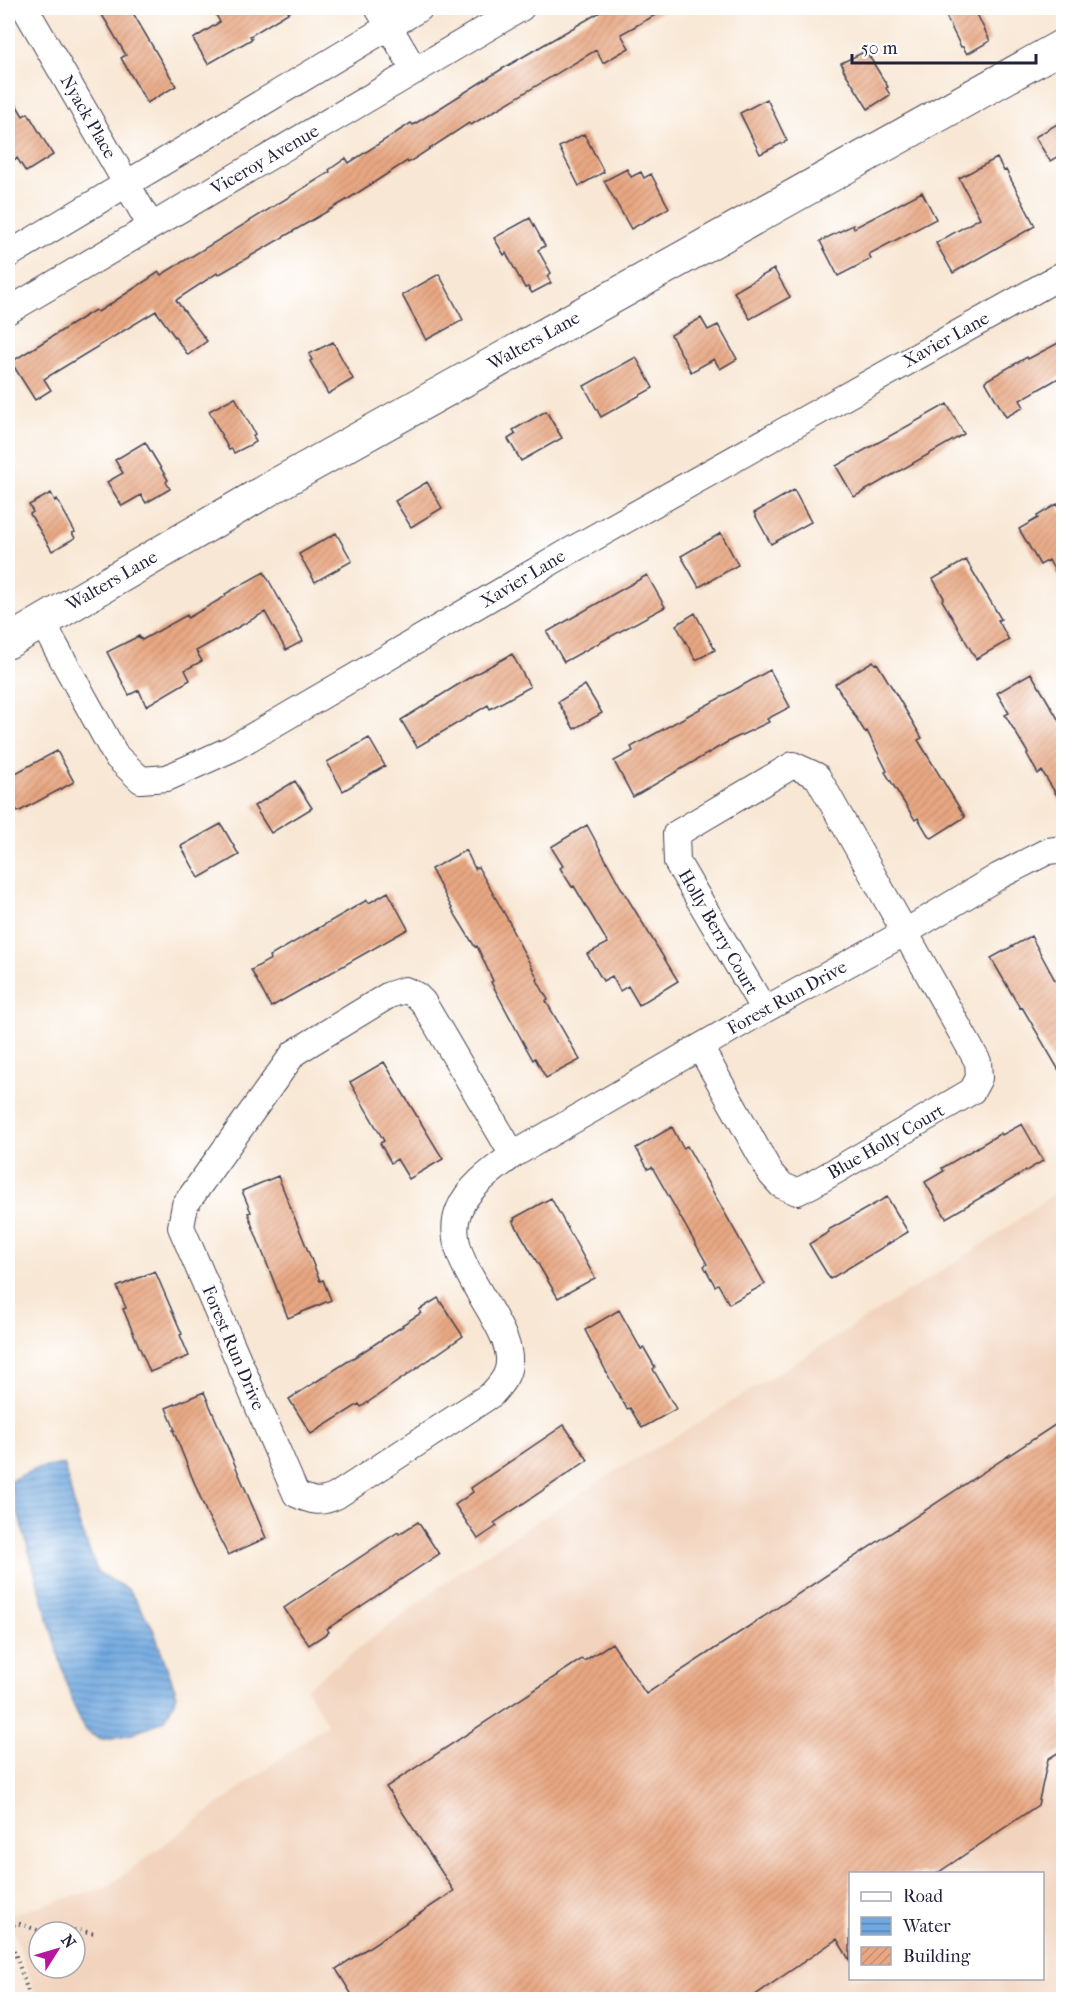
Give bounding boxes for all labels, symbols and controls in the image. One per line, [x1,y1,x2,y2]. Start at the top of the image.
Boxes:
scale bar [852,27,1036,65]
text: 50 m [861,38,898,59]
street label: Nyack Place [56,71,120,163]
street label: Viceroy Avenue [206,121,323,200]
street label: Walters Lane [484,307,584,375]
street label: Xavier Lane [899,308,993,372]
street label: Xavier Lane [477,545,569,613]
street label: Walters Lane [62,546,161,616]
street label: Holly Berry Court [674,866,763,999]
street label: Forest Run Drive [724,956,850,1039]
street label: Blue Holly Court [824,1100,948,1184]
street label: Forest Run Drive [197,1283,269,1413]
legend [849,1872,1044,1980]
text: Road [903,1886,943,1907]
text: Water [902,1916,951,1937]
north arrow [27,1920,87,1980]
text: N [57,1931,80,1953]
text: Building [903,1946,971,1967]

